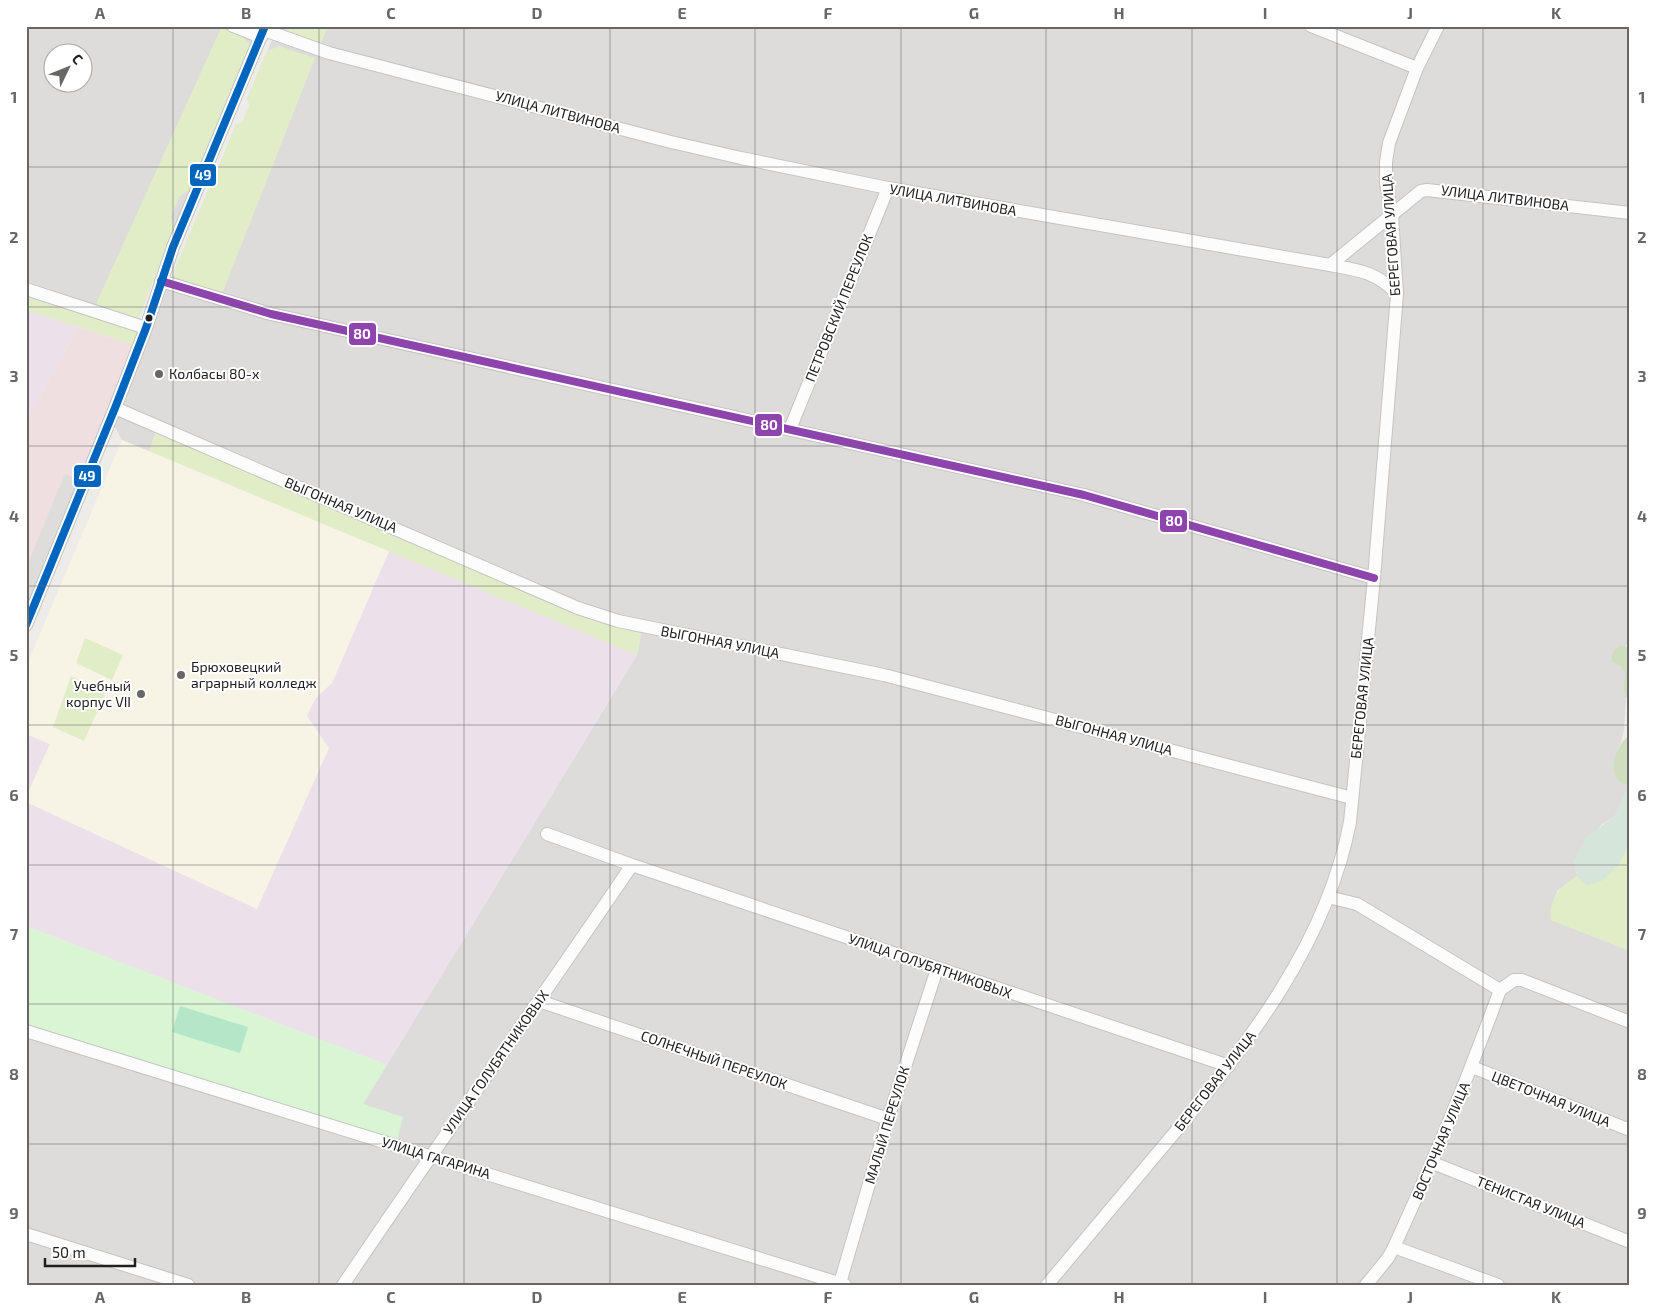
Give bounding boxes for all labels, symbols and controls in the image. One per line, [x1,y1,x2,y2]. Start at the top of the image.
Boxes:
text: A [95,3,106,22]
text: B [241,3,251,22]
text: C [386,3,396,22]
text: D [532,3,543,22]
text: E [677,3,687,22]
text: F [824,3,833,22]
text: G [969,3,979,22]
text: H [1113,3,1125,22]
text: I [1263,3,1267,22]
text: J [1407,3,1413,22]
text: K [1551,3,1562,22]
north arrow [42,42,92,92]
text: С [69,50,87,68]
text: 1 [11,87,17,106]
street label: УЛИЦА ЛИТВИНОВА [494,87,623,136]
text: 1 [1639,87,1645,106]
line badge: 49 [189,163,217,187]
text: 49 [194,166,212,183]
street label: БЕРЕГОВАЯ УЛИЦА [1378,173,1403,297]
street label: УЛИЦА ЛИТВИНОВА [888,180,1018,219]
street label: УЛИЦА ЛИТВИНОВА [1440,181,1570,214]
text: 2 [9,227,19,246]
text: 2 [1637,227,1647,246]
street label: ПЕТРОВСКИЙ ПЕРЕУЛОК [801,231,876,384]
unlabelled marker [144,313,154,323]
line badge: 80 [348,322,377,346]
text: 80 [353,325,371,342]
place label: Колбасы 80-х [169,365,260,382]
text: 3 [9,366,19,385]
text: 3 [1637,366,1647,385]
marker: Колбасы 80-х [153,368,165,380]
line badge: 80 [754,413,783,437]
text: 80 [760,416,778,433]
line badge: 49 [73,464,102,488]
text: 49 [78,467,96,484]
street label: ВЫГОННАЯ УЛИЦА [282,473,400,536]
text: 4 [9,506,19,525]
text: 4 [1637,506,1647,525]
line badge: 80 [1159,509,1188,533]
text: 80 [1165,512,1183,529]
street label: ВЫГОННАЯ УЛИЦА [659,622,781,661]
street label: БЕРЕГОВАЯ УЛИЦА [1347,636,1376,760]
text: 5 [10,645,19,664]
text: 5 [1638,645,1647,664]
place label: Брюховецкий аграрный колледж [191,658,317,691]
marker: Брюховецкий аграрный колледж [175,669,187,681]
place label: Учебный корпус VII [66,677,131,710]
marker: Учебный корпус VII [135,688,147,700]
street label: ВЫГОННАЯ УЛИЦА [1054,711,1175,758]
text: 6 [9,785,19,804]
text: 6 [1637,785,1647,804]
text: 7 [10,924,19,943]
text: 7 [1638,924,1647,943]
street label: УЛИЦА ГОЛУБЯТНИКОВЫХ [846,930,1014,1002]
street label: УЛИЦА ГОЛУБЯТНИКОВЫХ [439,986,552,1137]
street label: СОЛНЕЧНЫЙ ПЕРЕУЛОК [639,1026,790,1093]
street label: БЕРЕГОВАЯ УЛИЦА [1170,1027,1259,1134]
text: 8 [9,1064,19,1083]
street label: МАЛЫЙ ПЕРЕУЛОК [861,1064,913,1186]
text: 8 [1637,1064,1647,1083]
street label: ЦВЕТОЧНАЯ УЛИЦА [1489,1067,1613,1130]
street label: ВОСТОЧНАЯ УЛИЦА [1408,1079,1473,1202]
street label: УЛИЦА ГАГАРИНА [380,1133,493,1182]
street label: ТЕНИСТАЯ УЛИЦА [1474,1172,1588,1231]
text: 9 [9,1203,19,1222]
text: 9 [1637,1203,1647,1222]
scale bar [45,1236,135,1268]
text: 50 m [52,1243,86,1261]
text: A [95,1287,106,1306]
text: B [241,1287,251,1306]
text: C [386,1287,396,1306]
text: D [532,1287,543,1306]
text: E [677,1287,687,1306]
text: F [824,1287,833,1306]
text: G [969,1287,979,1306]
text: H [1113,1287,1125,1306]
text: I [1263,1287,1267,1306]
text: J [1407,1287,1413,1306]
text: K [1551,1287,1562,1306]

